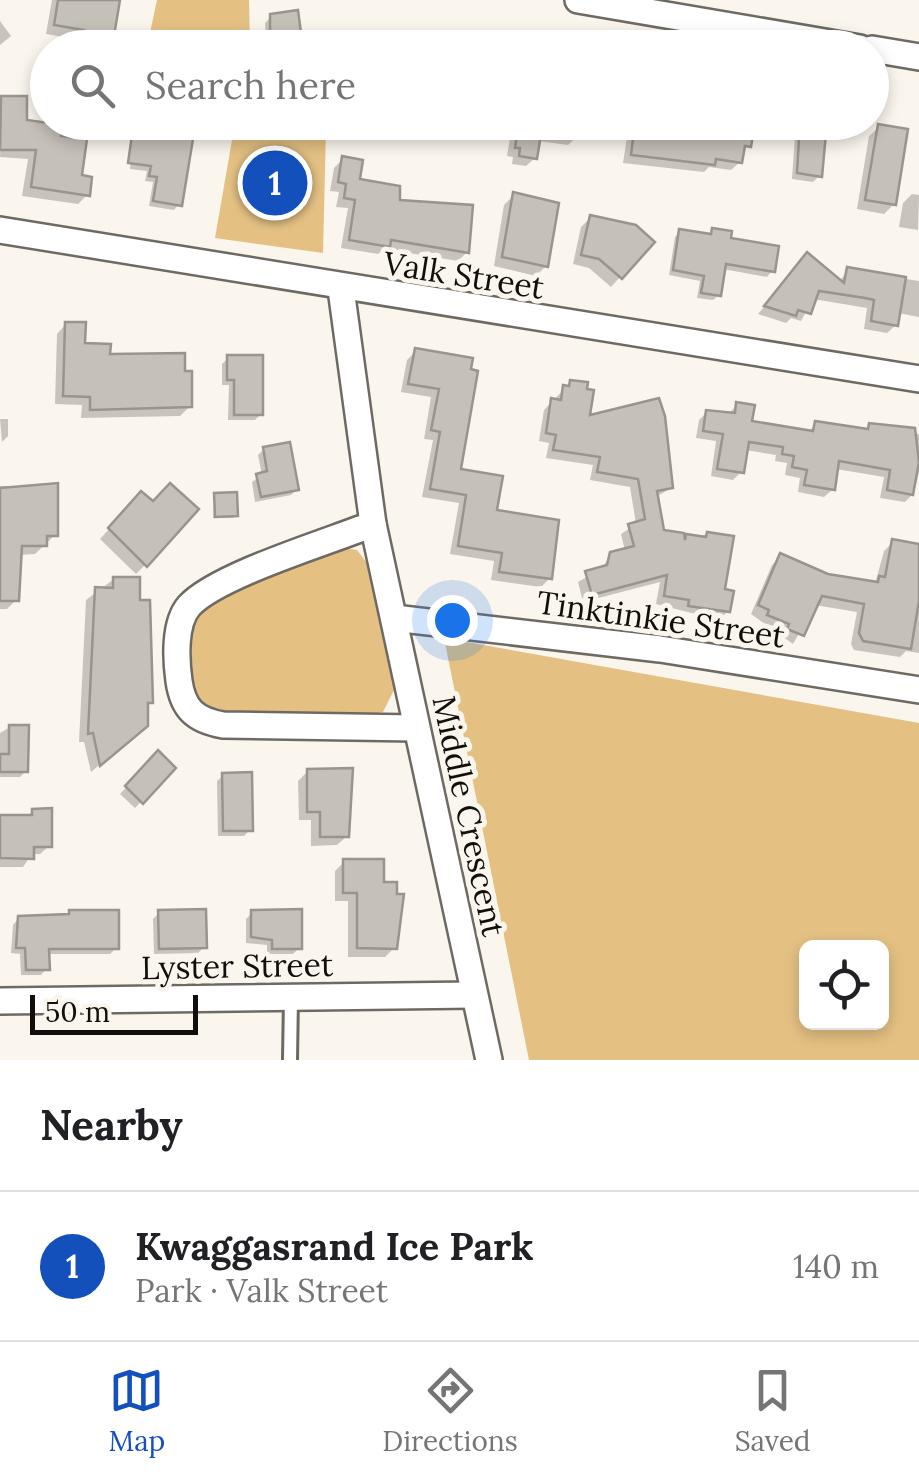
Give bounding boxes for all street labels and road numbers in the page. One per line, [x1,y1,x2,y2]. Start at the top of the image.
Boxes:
street label: Valk Street [380,242,548,308]
street label: Tinktinkie Street [535,581,788,657]
street label: Middle Crescent [423,692,515,941]
street label: Lyster Street [141,944,334,988]

